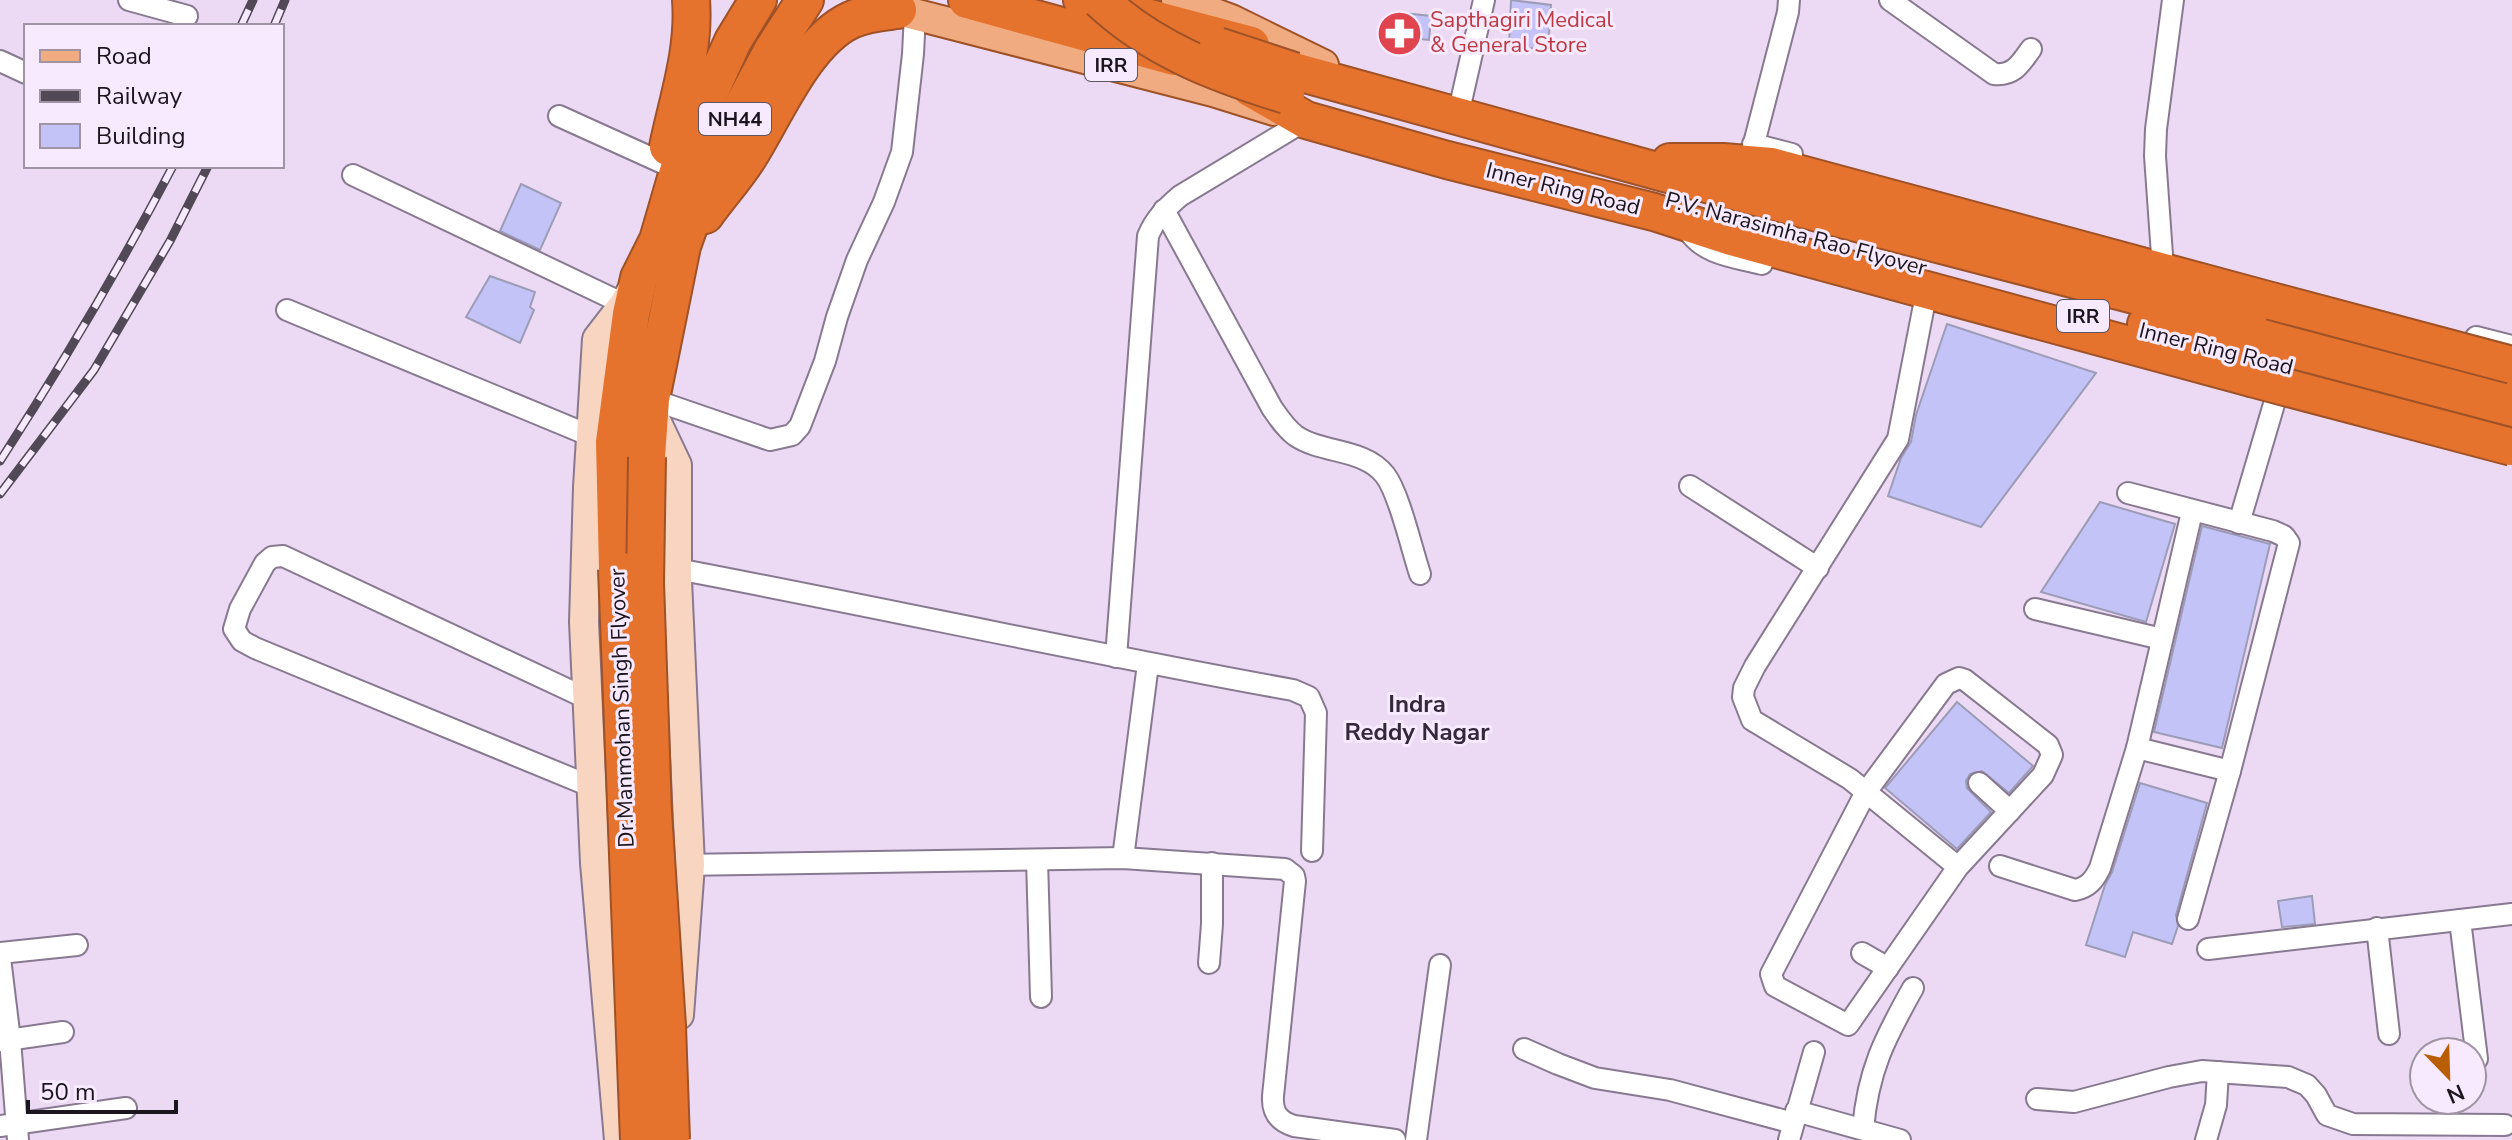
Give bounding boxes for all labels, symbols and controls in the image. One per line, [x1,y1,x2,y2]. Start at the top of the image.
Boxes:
place label: Sapthagiri Medical & General Store [1430,5,1614,60]
pharmacy icon: Sapthagiri Medical & General Store [1375,9,1423,57]
legend [24,24,284,168]
text: Road [96,40,152,72]
road number: IRR [1085,49,1137,81]
text: Railway [96,80,183,112]
road number: NH44 [699,103,771,135]
text: Building [96,120,186,152]
street label: Inner Ring Road [1483,155,1643,223]
street label: P.V. Narasimha Rao Flyover [1662,185,1930,283]
road number: IRR [2057,300,2109,332]
street label: Inner Ring Road [2136,315,2296,383]
street label: Dr.Manmohan Singh Flyover [602,568,642,848]
district label: Indra Reddy Nagar [1344,688,1490,748]
north arrow [2408,1036,2488,1116]
scale bar [28,1064,176,1114]
text: 50 m [40,1076,96,1108]
text: N [2442,1076,2469,1111]

